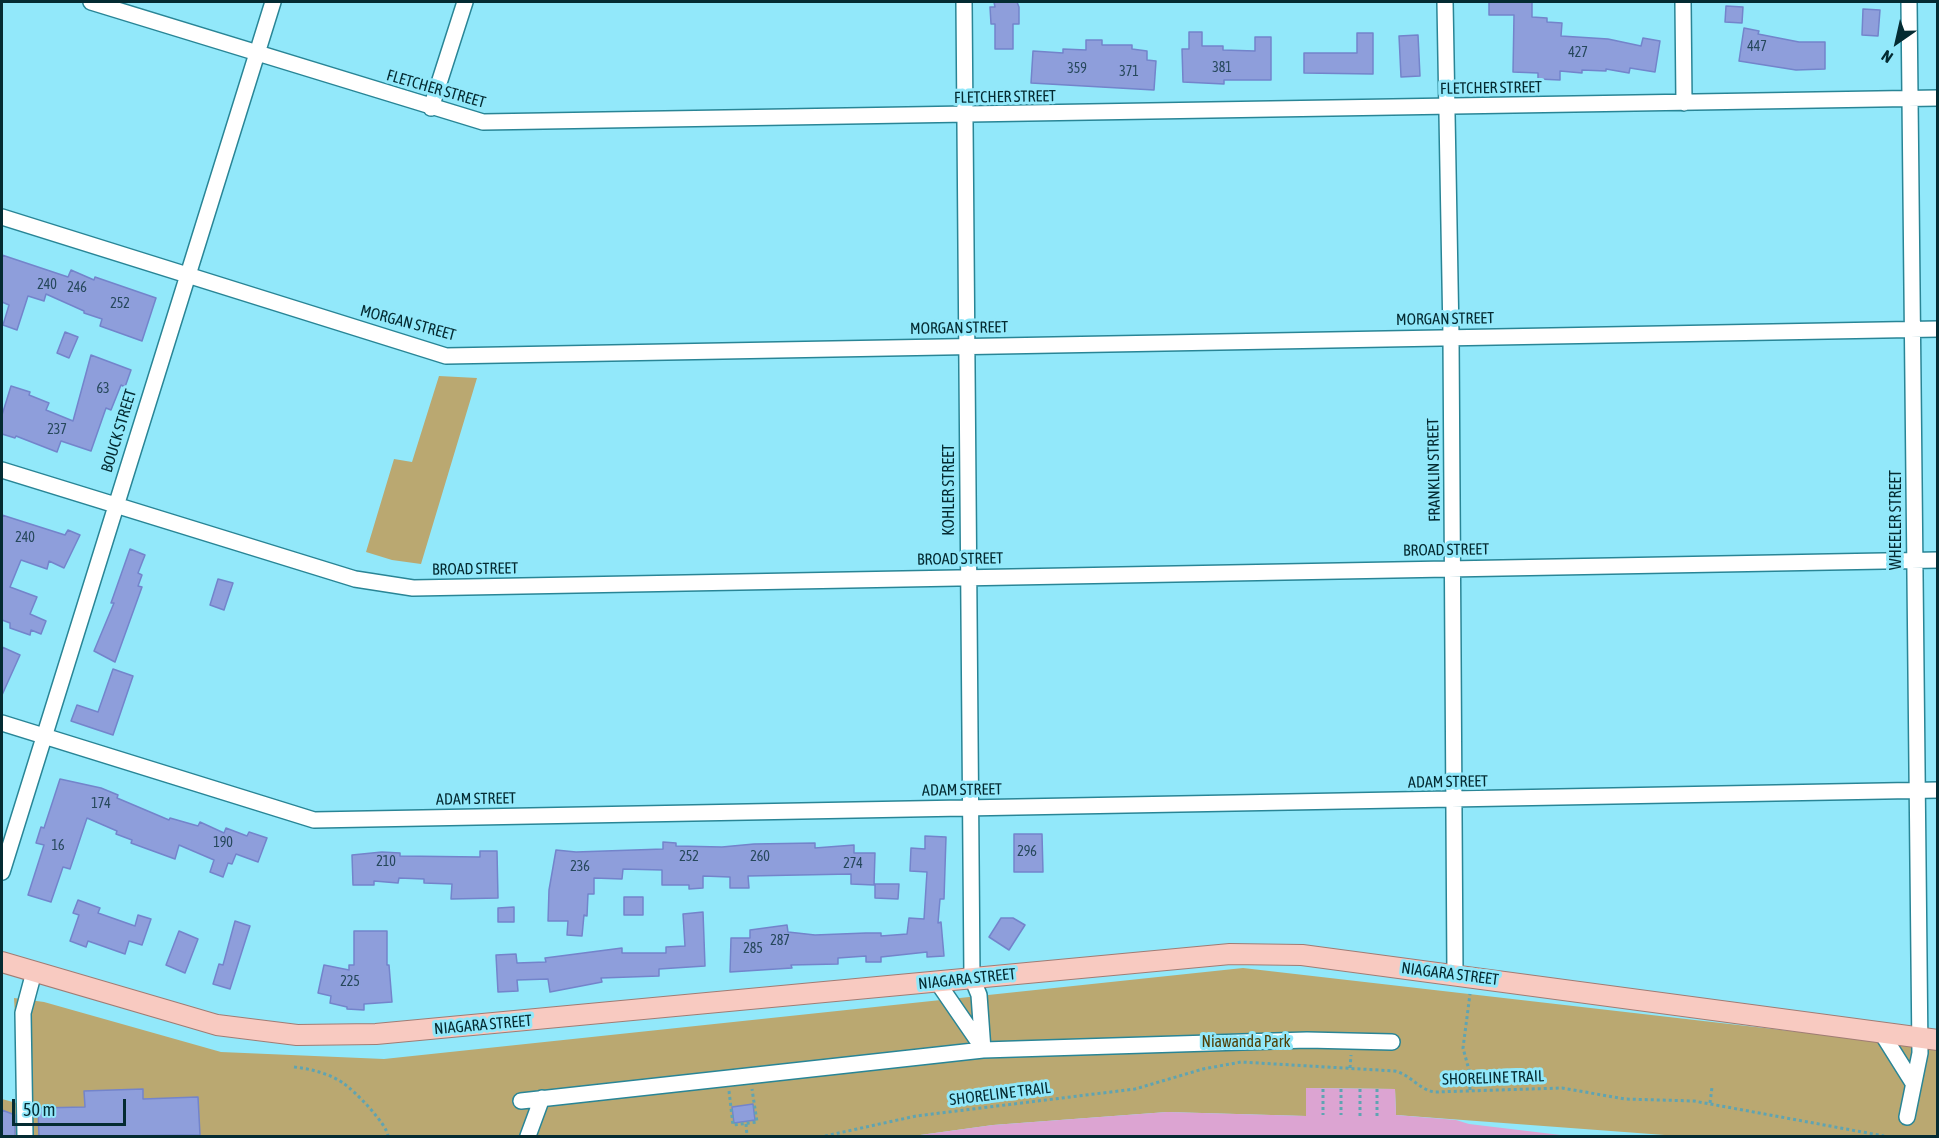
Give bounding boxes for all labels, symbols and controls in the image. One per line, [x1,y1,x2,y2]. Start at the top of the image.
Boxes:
north arrow [1867,12,1927,72]
house number: 447 [1747,39,1767,55]
house number: 427 [1568,45,1588,61]
text: N [1878,47,1896,67]
house number: 381 [1212,60,1232,76]
house number: 359 [1067,61,1087,77]
house number: 371 [1119,64,1139,80]
street label: FLETCHER STREET [384,66,488,112]
street label: FLETCHER STREET [1440,78,1542,98]
street label: FLETCHER STREET [954,87,1056,107]
house number: 240 [37,277,57,293]
house number: 246 [67,280,87,296]
house number: 252 [110,296,130,312]
street label: MORGAN STREET [358,301,458,345]
street label: MORGAN STREET [1396,309,1494,329]
street label: MORGAN STREET [910,318,1008,338]
house number: 63 [96,381,110,397]
street label: BOUCK STREET [97,387,141,475]
street label: FRANKLIN STREET [1423,418,1445,522]
house number: 237 [47,422,67,438]
street label: KOHLER STREET [939,444,959,536]
street label: WHEELER STREET [1886,470,1906,570]
house number: 240 [15,530,35,546]
street label: BROAD STREET [1403,540,1489,560]
street label: BROAD STREET [917,549,1003,569]
street label: BROAD STREET [432,559,518,579]
street label: ADAM STREET [1408,772,1488,792]
street label: ADAM STREET [922,780,1002,800]
street label: ADAM STREET [436,789,516,809]
house number: 174 [91,796,111,812]
house number: 190 [213,835,233,851]
house number: 16 [51,838,65,854]
house number: 296 [1017,844,1037,860]
house number: 252 [679,849,699,865]
house number: 260 [750,849,770,865]
house number: 210 [376,854,396,870]
house number: 274 [843,856,863,872]
house number: 236 [570,859,590,875]
house number: 287 [770,933,790,949]
house number: 285 [743,941,763,957]
street label: NIAGARA STREET [1400,958,1500,990]
street label: NIAGARA STREET [917,964,1017,994]
house number: 225 [340,974,360,990]
street label: NIAGARA STREET [433,1011,533,1039]
park label: Niawanda Park [1201,1032,1291,1052]
street label: SHORELINE TRAIL [1442,1067,1544,1089]
street label: SHORELINE TRAIL [948,1078,1052,1110]
scale bar [15,1087,129,1125]
text: 50 m [23,1099,55,1120]

